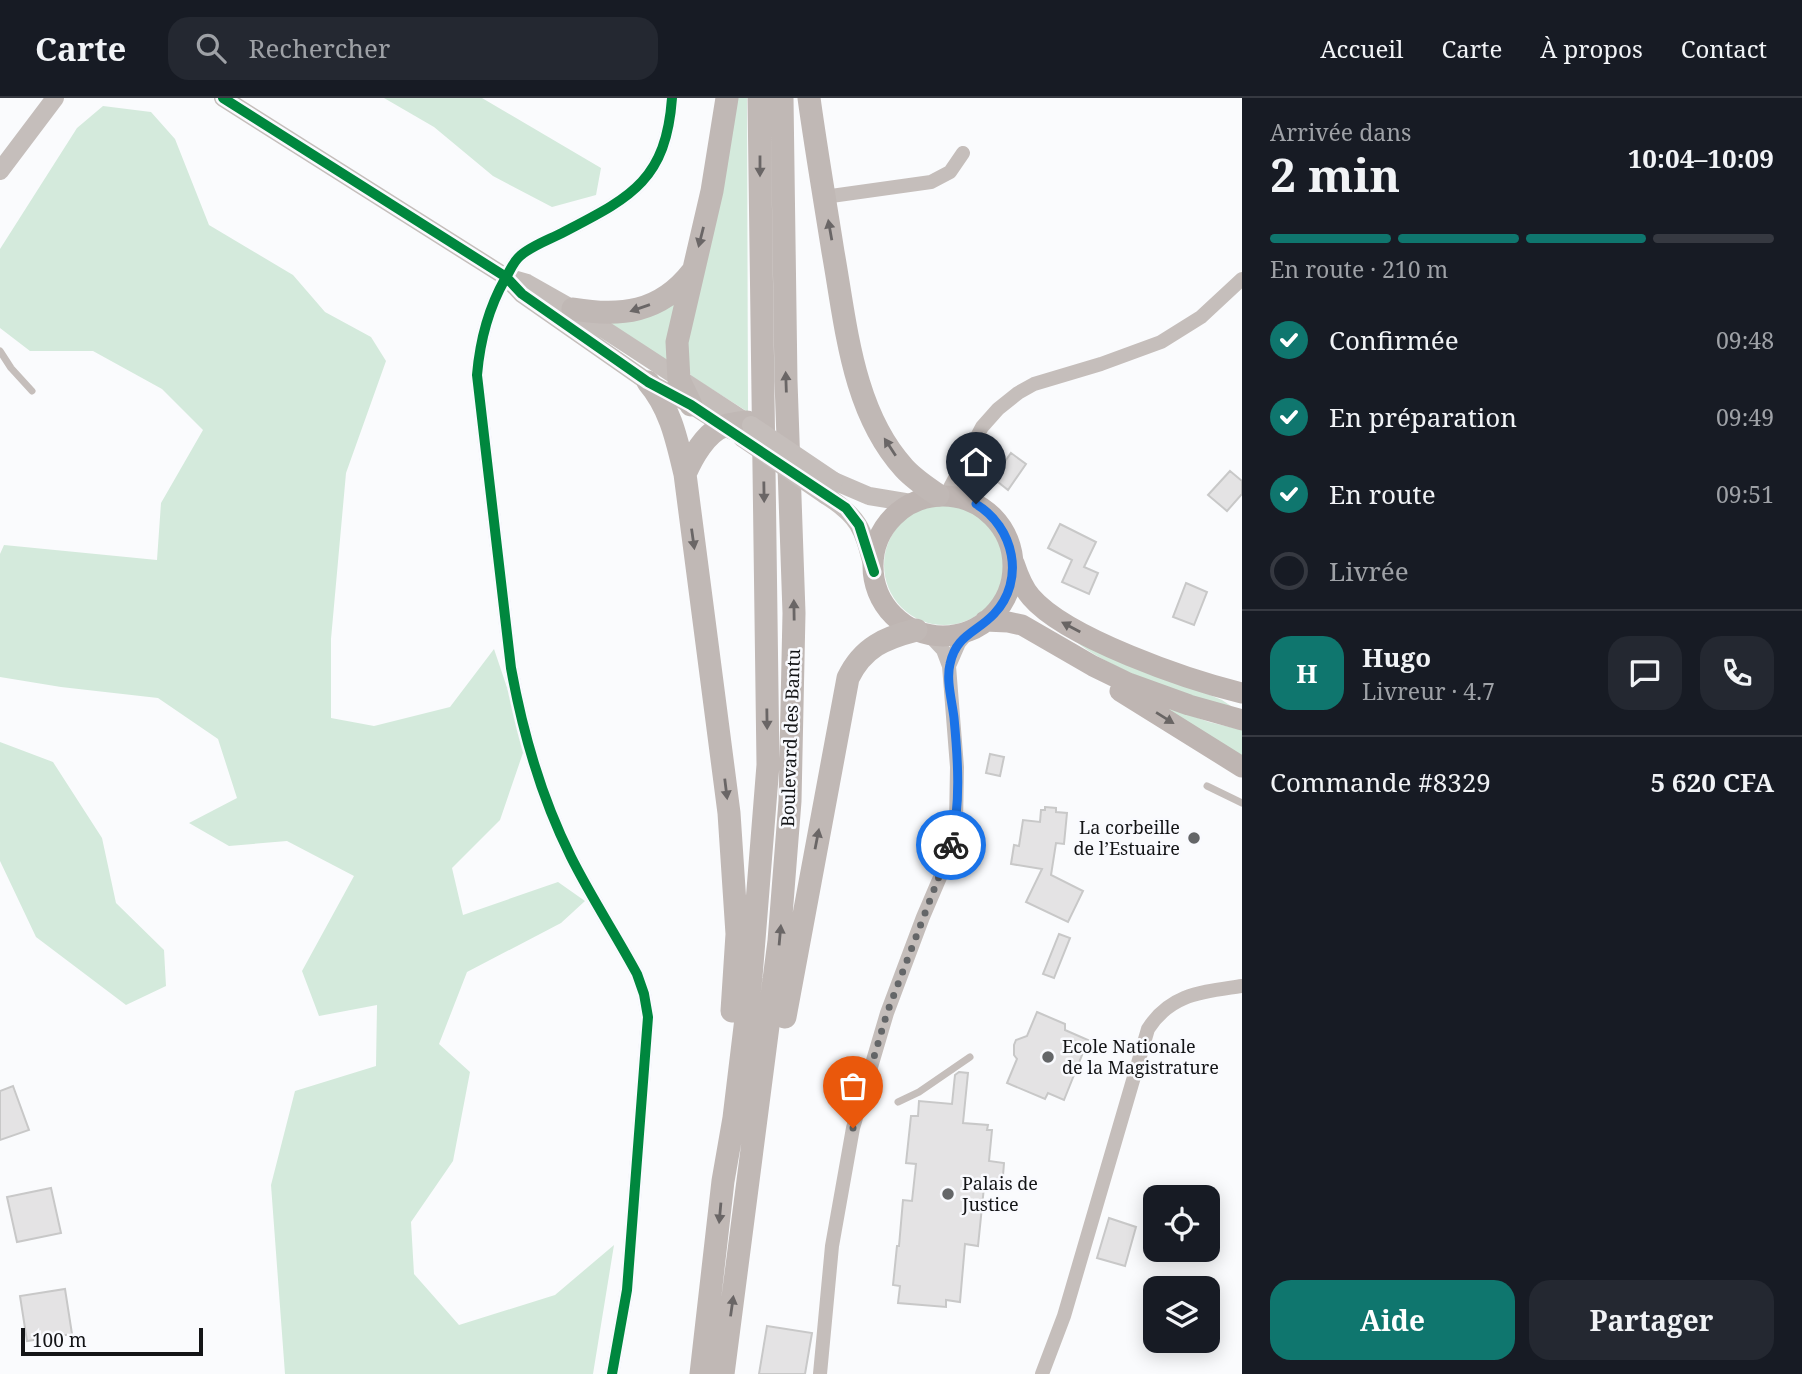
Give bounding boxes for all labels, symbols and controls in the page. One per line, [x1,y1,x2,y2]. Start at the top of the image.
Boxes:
search box [168,17,658,80]
text: Carte [35,26,126,71]
icon: search [192,29,230,67]
text: Rechercher [248,30,390,66]
text: Accueil [1320,32,1403,65]
text: Carte [1441,32,1502,65]
text: À propos [1540,32,1643,65]
text: Contact [1681,32,1767,65]
text: Arrivée dans [1270,116,1411,148]
text: 10:04–10:09 [1628,140,1774,176]
text: 2 min [1270,143,1400,205]
one-way arrow [754,155,766,177]
one-way arrow [824,219,835,241]
one-way arrow [696,226,707,248]
text: En route · 210 m [1270,253,1448,285]
one-way arrow [629,303,650,314]
icon: check [1270,321,1308,359]
text: Confirmée [1329,322,1459,358]
text: 09:48 [1716,324,1774,356]
one-way arrow [781,371,792,393]
icon: check [1270,398,1308,436]
text: En préparation [1329,399,1517,435]
text: 09:49 [1716,401,1774,433]
pin [946,432,1006,504]
one-way arrow [883,438,896,457]
icon: home [957,443,995,481]
icon: check [1270,475,1308,513]
text: En route [1329,476,1436,512]
text: 09:51 [1716,478,1774,510]
one-way arrow [758,481,770,503]
one-way arrow [688,528,699,550]
text: Livrée [1329,553,1409,589]
one-way arrow [788,599,800,621]
one-way arrow [1061,622,1081,634]
button: chat [1608,636,1682,710]
button: phone [1700,636,1774,710]
text: Hugo [1362,639,1431,675]
street label: Boulevard des Bantu [775,648,805,827]
text: H [1296,655,1318,691]
text: Livreur · 4.7 [1362,675,1495,707]
one-way arrow [761,708,773,730]
one-way arrow [1155,712,1174,724]
text: Commande #8329 [1270,764,1491,800]
text: 5 620 CFA [1650,764,1774,800]
one-way arrow [721,778,732,800]
courier [916,810,986,880]
place label: La corbeille de l’Estuaire [1073,815,1180,860]
icon: bike [932,826,970,864]
one-way arrow [811,828,822,850]
marker: La corbeille de l’Estuaire [1186,830,1202,846]
one-way arrow [775,924,786,946]
place label: Ecole Nationale de la Magistrature [1062,1034,1219,1079]
marker: Ecole Nationale de la Magistrature [1040,1049,1056,1065]
pin [823,1056,883,1128]
icon: bag [834,1067,872,1105]
place label: Palais de Justice [961,1171,1038,1216]
map controls [1143,1185,1220,1353]
button: locate [1143,1185,1220,1262]
marker: Palais de Justice [940,1186,956,1202]
one-way arrow [714,1203,725,1225]
button: layers [1143,1276,1220,1353]
button: Aide [1270,1280,1515,1360]
button: Partager [1529,1280,1774,1360]
one-way arrow [726,1295,737,1317]
scale bar [21,1325,203,1357]
text: 100 m [32,1327,87,1353]

